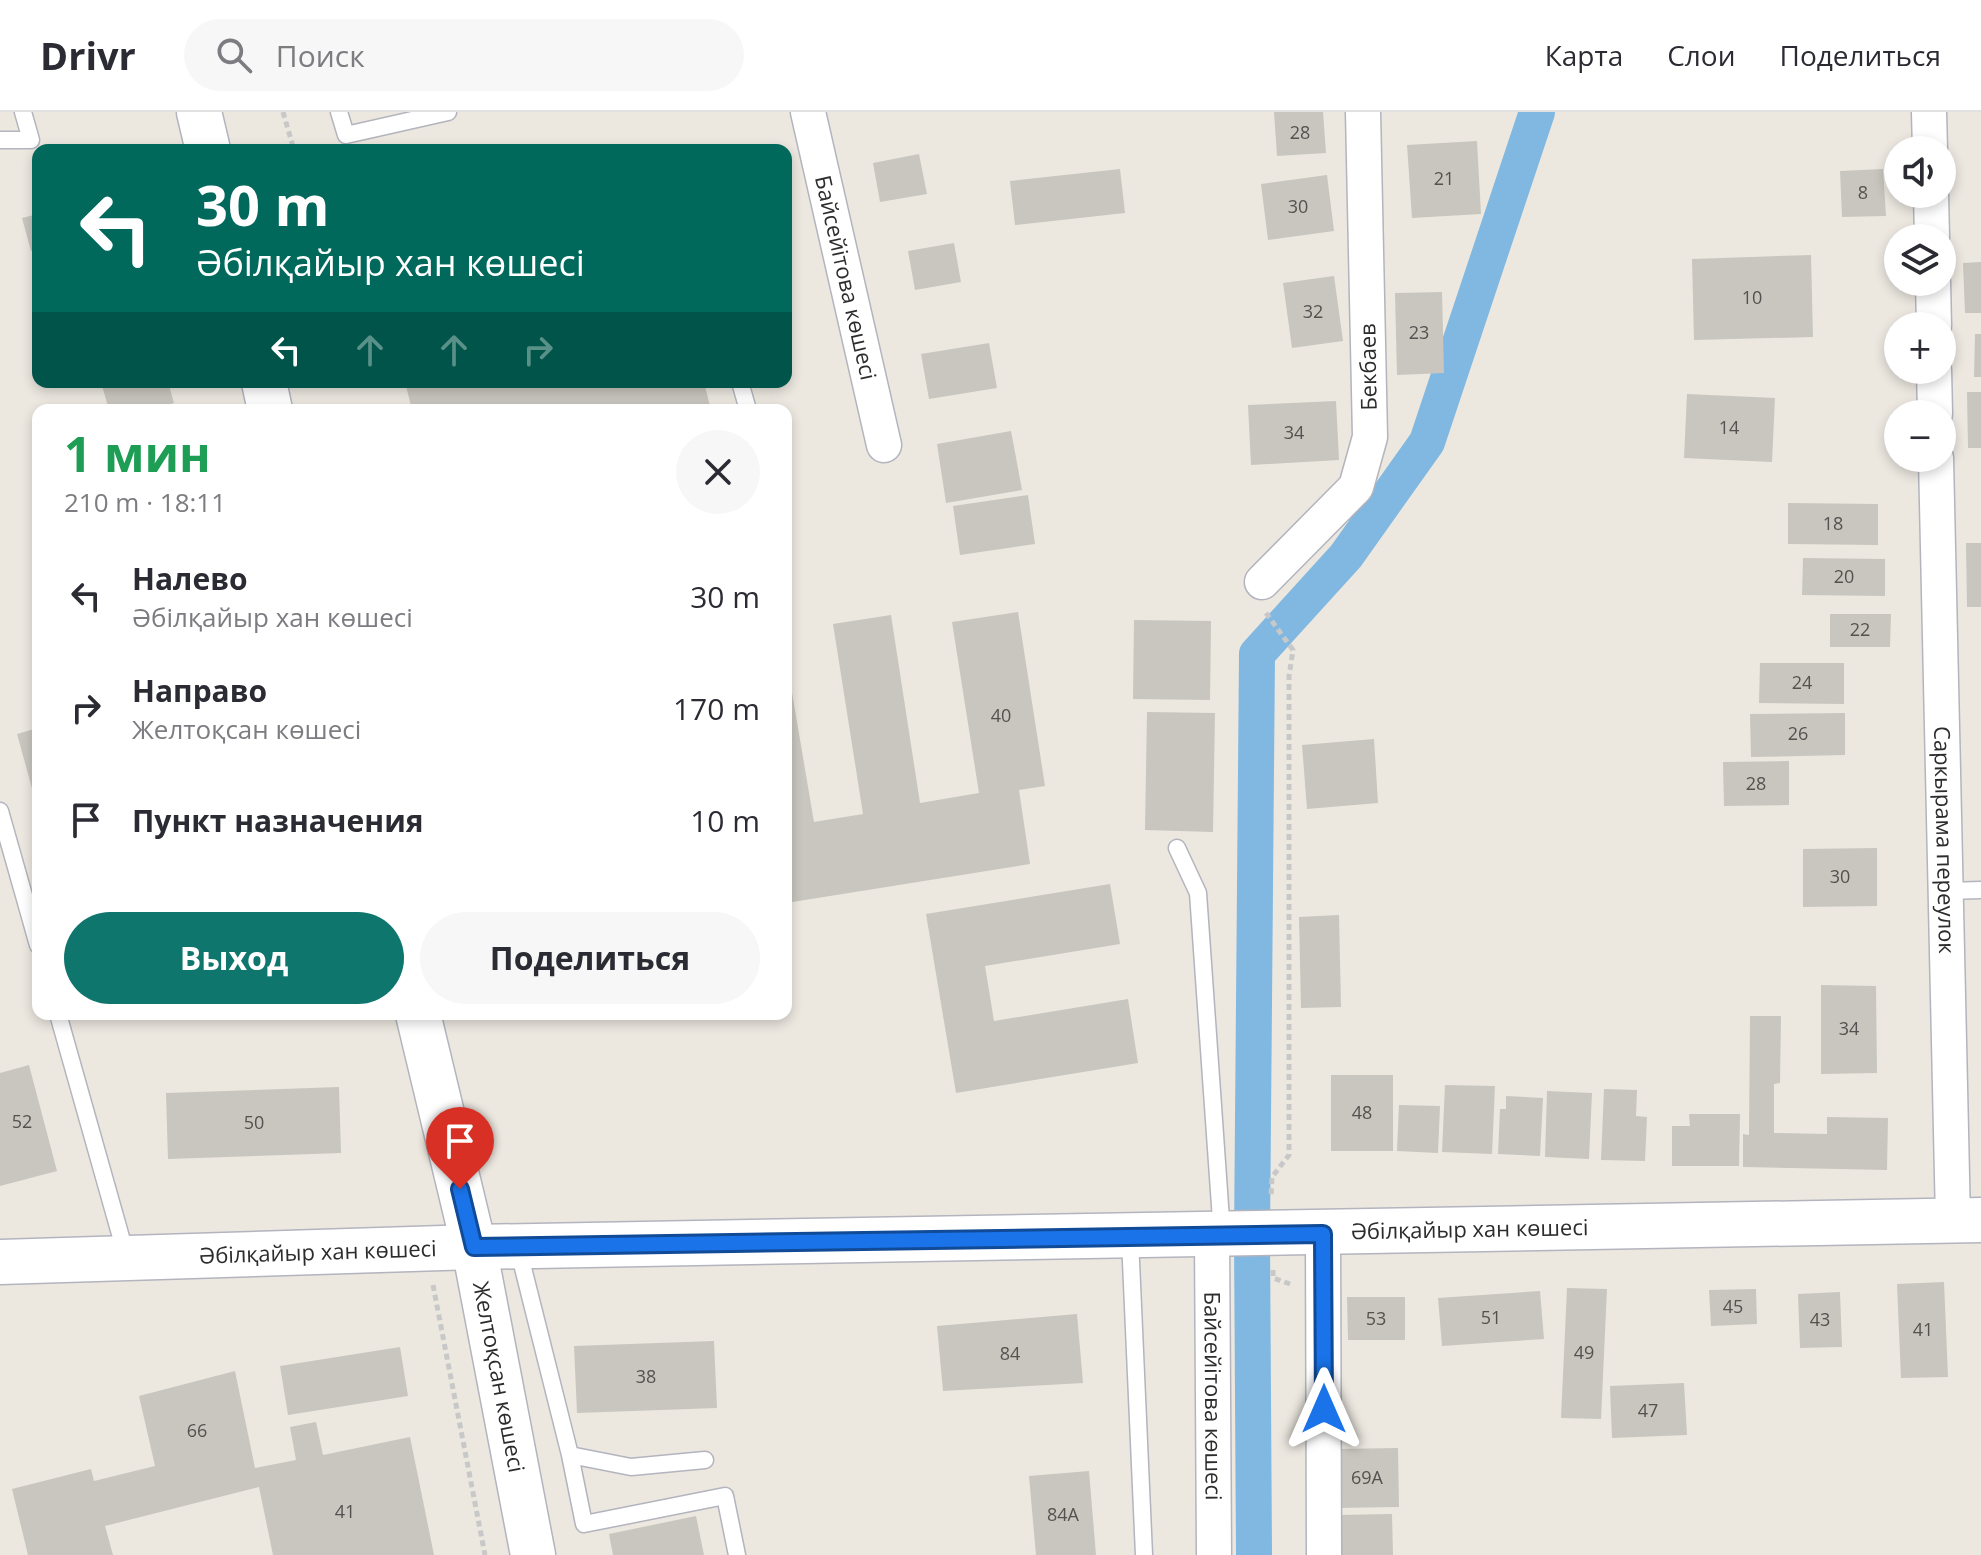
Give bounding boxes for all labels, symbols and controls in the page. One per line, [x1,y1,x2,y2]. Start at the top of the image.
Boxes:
search box [184,19,744,91]
text: Drivr [40,29,136,81]
icon: search [212,33,256,77]
text: Поиск [276,35,365,76]
text: Карта [1545,36,1623,74]
text: Слои [1667,36,1736,74]
text: Поделиться [1780,36,1941,74]
house number: 28 [1290,120,1310,144]
map controls [1884,136,1956,472]
button: sound [1884,136,1956,208]
text: 30 m [196,166,330,242]
house number: 21 [1434,166,1454,190]
street label: Байсейітова көшесі [809,172,885,383]
icon: left [64,176,168,280]
house number: 8 [1858,180,1868,204]
house number: 30 [1288,194,1308,218]
button: layers [1884,224,1956,296]
text: Әбілқайыр хан көшесі [196,238,585,287]
house number: 10 [1742,285,1762,309]
house number: 32 [1303,299,1323,323]
button: + [1884,312,1956,384]
house number: 23 [1409,320,1429,344]
street label: Бекбаев [1351,323,1383,411]
icon: left [264,328,308,372]
icon: ahead [348,328,392,372]
icon: ahead [432,328,476,372]
icon: right [516,328,560,372]
button: − [1884,400,1956,472]
house number: 14 [1719,415,1739,439]
house number: 34 [1284,420,1304,444]
text: 1 мин [64,421,211,486]
button: close [676,430,760,514]
text: 210 m · 18:11 [64,484,226,520]
house number: 18 [1823,511,1843,535]
text: Налево [132,558,248,599]
house number: 20 [1834,564,1854,588]
icon: left [64,574,108,618]
text: 30 m [690,576,760,617]
text: Әбілқайыр хан көшесі [132,599,413,635]
house number: 22 [1850,617,1870,641]
text: Направо [132,670,267,711]
house number: 24 [1792,670,1812,694]
icon: right [64,686,108,730]
text: 170 m [673,688,760,729]
house number: 40 [991,703,1011,727]
text: Желтоқсан көшесі [132,711,361,747]
house number: 26 [1788,721,1808,745]
street label: Саркырама переулок [1928,726,1963,955]
house number: 28 [1746,771,1766,795]
icon: arrive [64,798,108,842]
text: Пункт назначения [132,800,424,841]
text: 10 m [690,800,760,841]
house number: 30 [1830,864,1850,888]
button: Выход [64,912,404,1004]
button: Поделиться [420,912,760,1004]
house number: 34 [1839,1016,1859,1040]
house number: 48 [1352,1100,1372,1124]
pin [426,1107,494,1189]
house number: 52 [12,1109,32,1133]
house number: 50 [244,1110,264,1134]
icon: arrive [438,1119,482,1163]
street label: Әбілқайыр хан көшесі [1350,1211,1589,1245]
street label: Әбілқайыр хан көшесі [199,1232,437,1270]
street label: Желтоқсан көшесі [467,1279,533,1475]
street label: Байсейітова көшесі [1198,1291,1230,1501]
house number: 45 [1723,1294,1743,1318]
house number: 51 [1481,1305,1501,1329]
house number: 53 [1366,1306,1386,1330]
house number: 43 [1810,1307,1830,1331]
house number: 41 [1913,1317,1933,1341]
house number: 49 [1574,1340,1594,1364]
house number: 84 [1000,1341,1020,1365]
house number: 38 [636,1364,656,1388]
position arrow [1282,1367,1366,1451]
house number: 47 [1638,1398,1658,1422]
house number: 66 [187,1418,207,1442]
house number: 69А [1351,1465,1384,1489]
house number: 41 [335,1499,355,1523]
house number: 84А [1047,1502,1080,1526]

